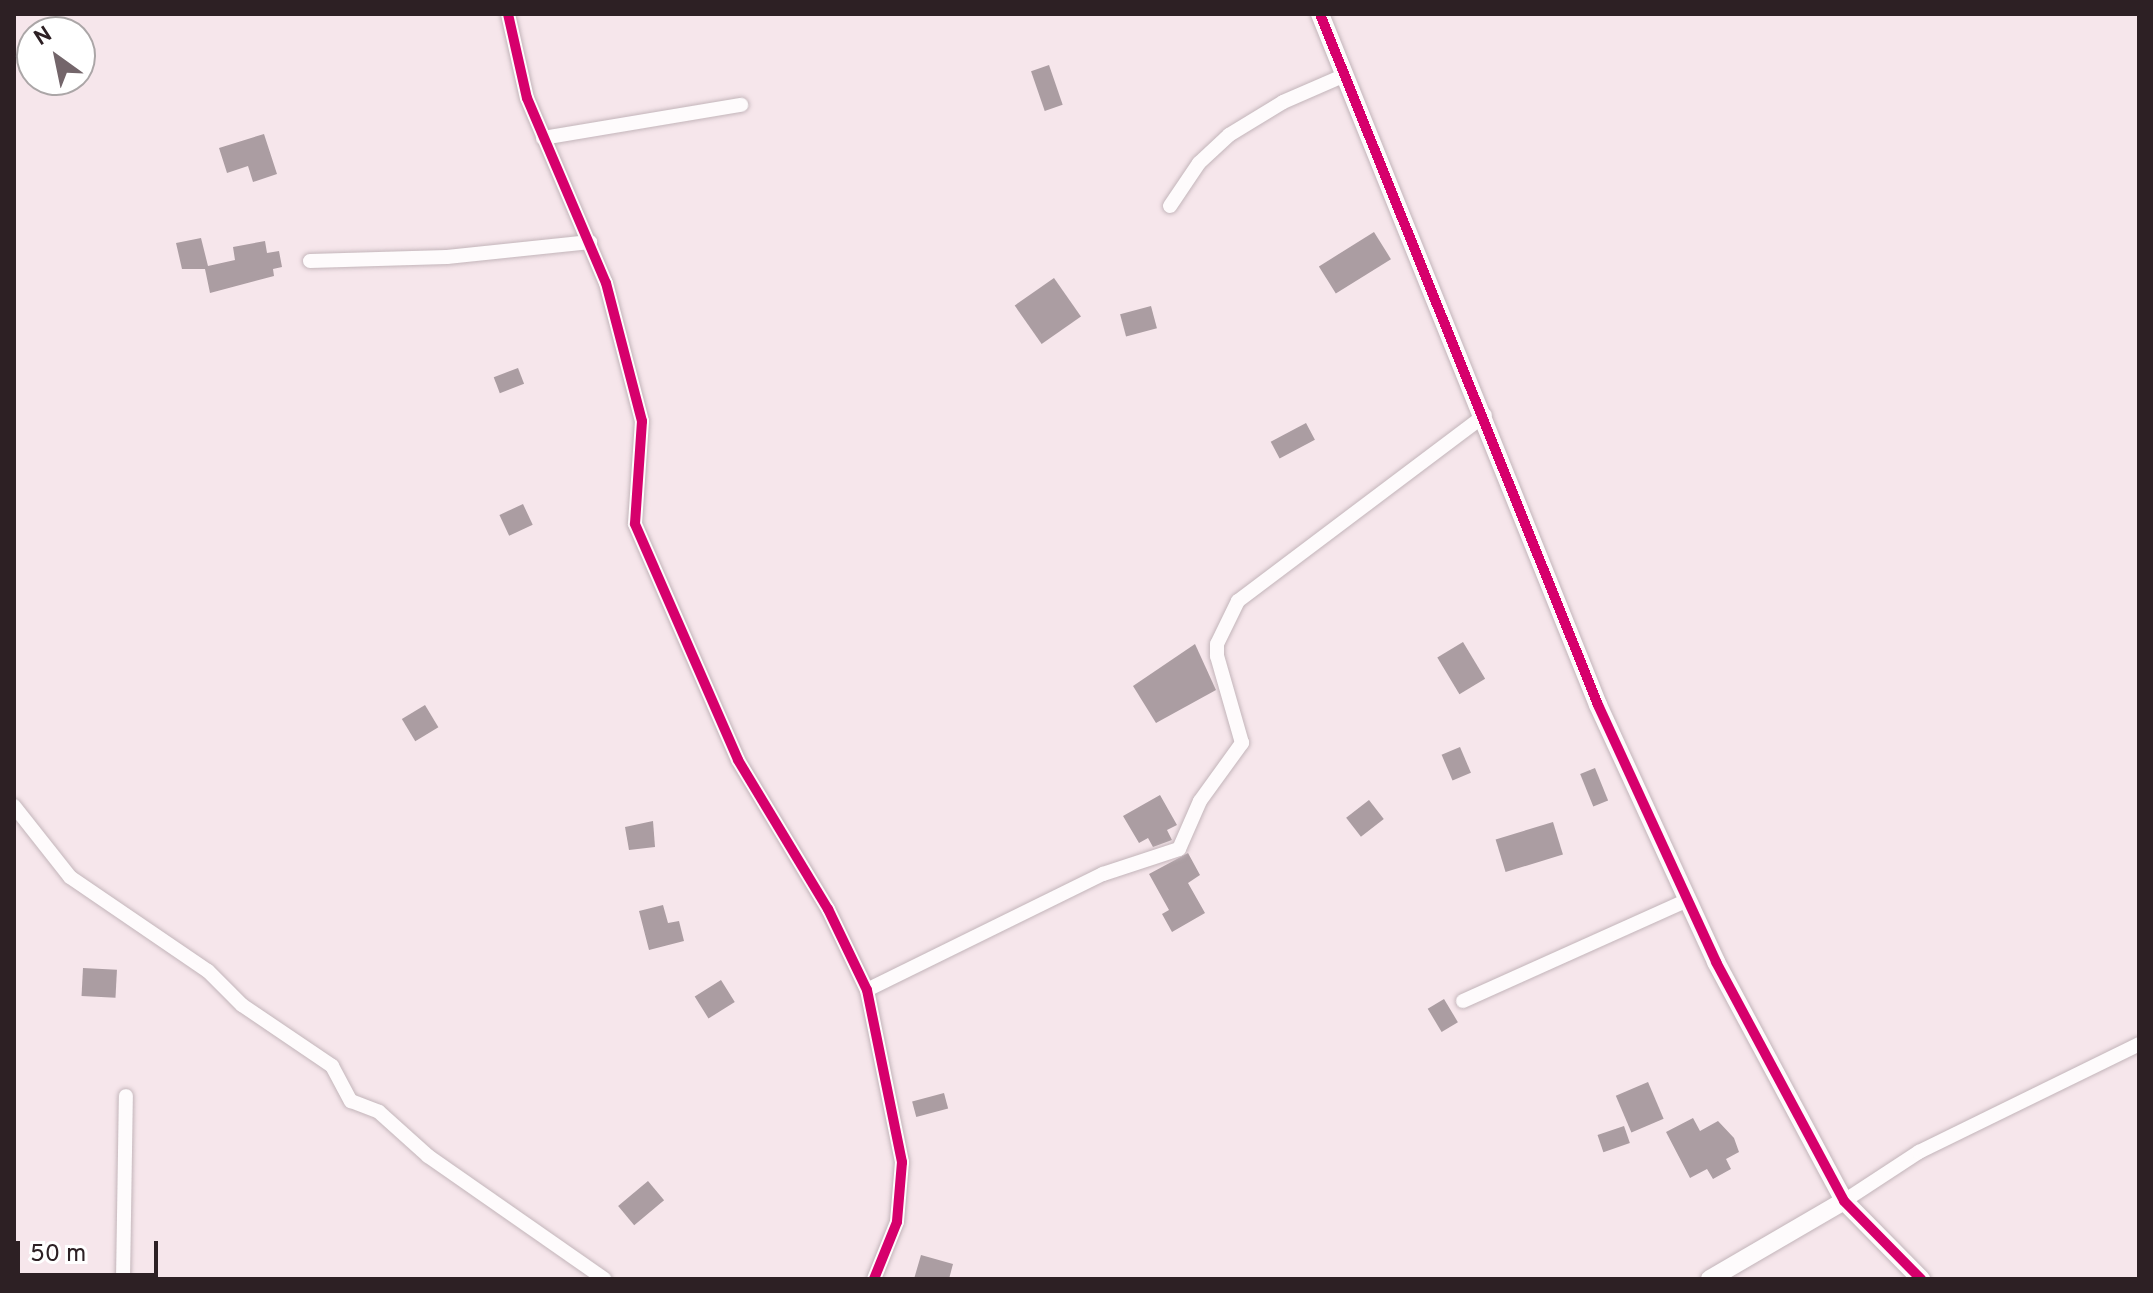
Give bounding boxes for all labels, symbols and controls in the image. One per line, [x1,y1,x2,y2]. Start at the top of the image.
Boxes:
north arrow [16,16,96,96]
text: N [30,22,58,53]
scale bar [20,1225,162,1275]
text: 50 m [30,1240,86,1270]

